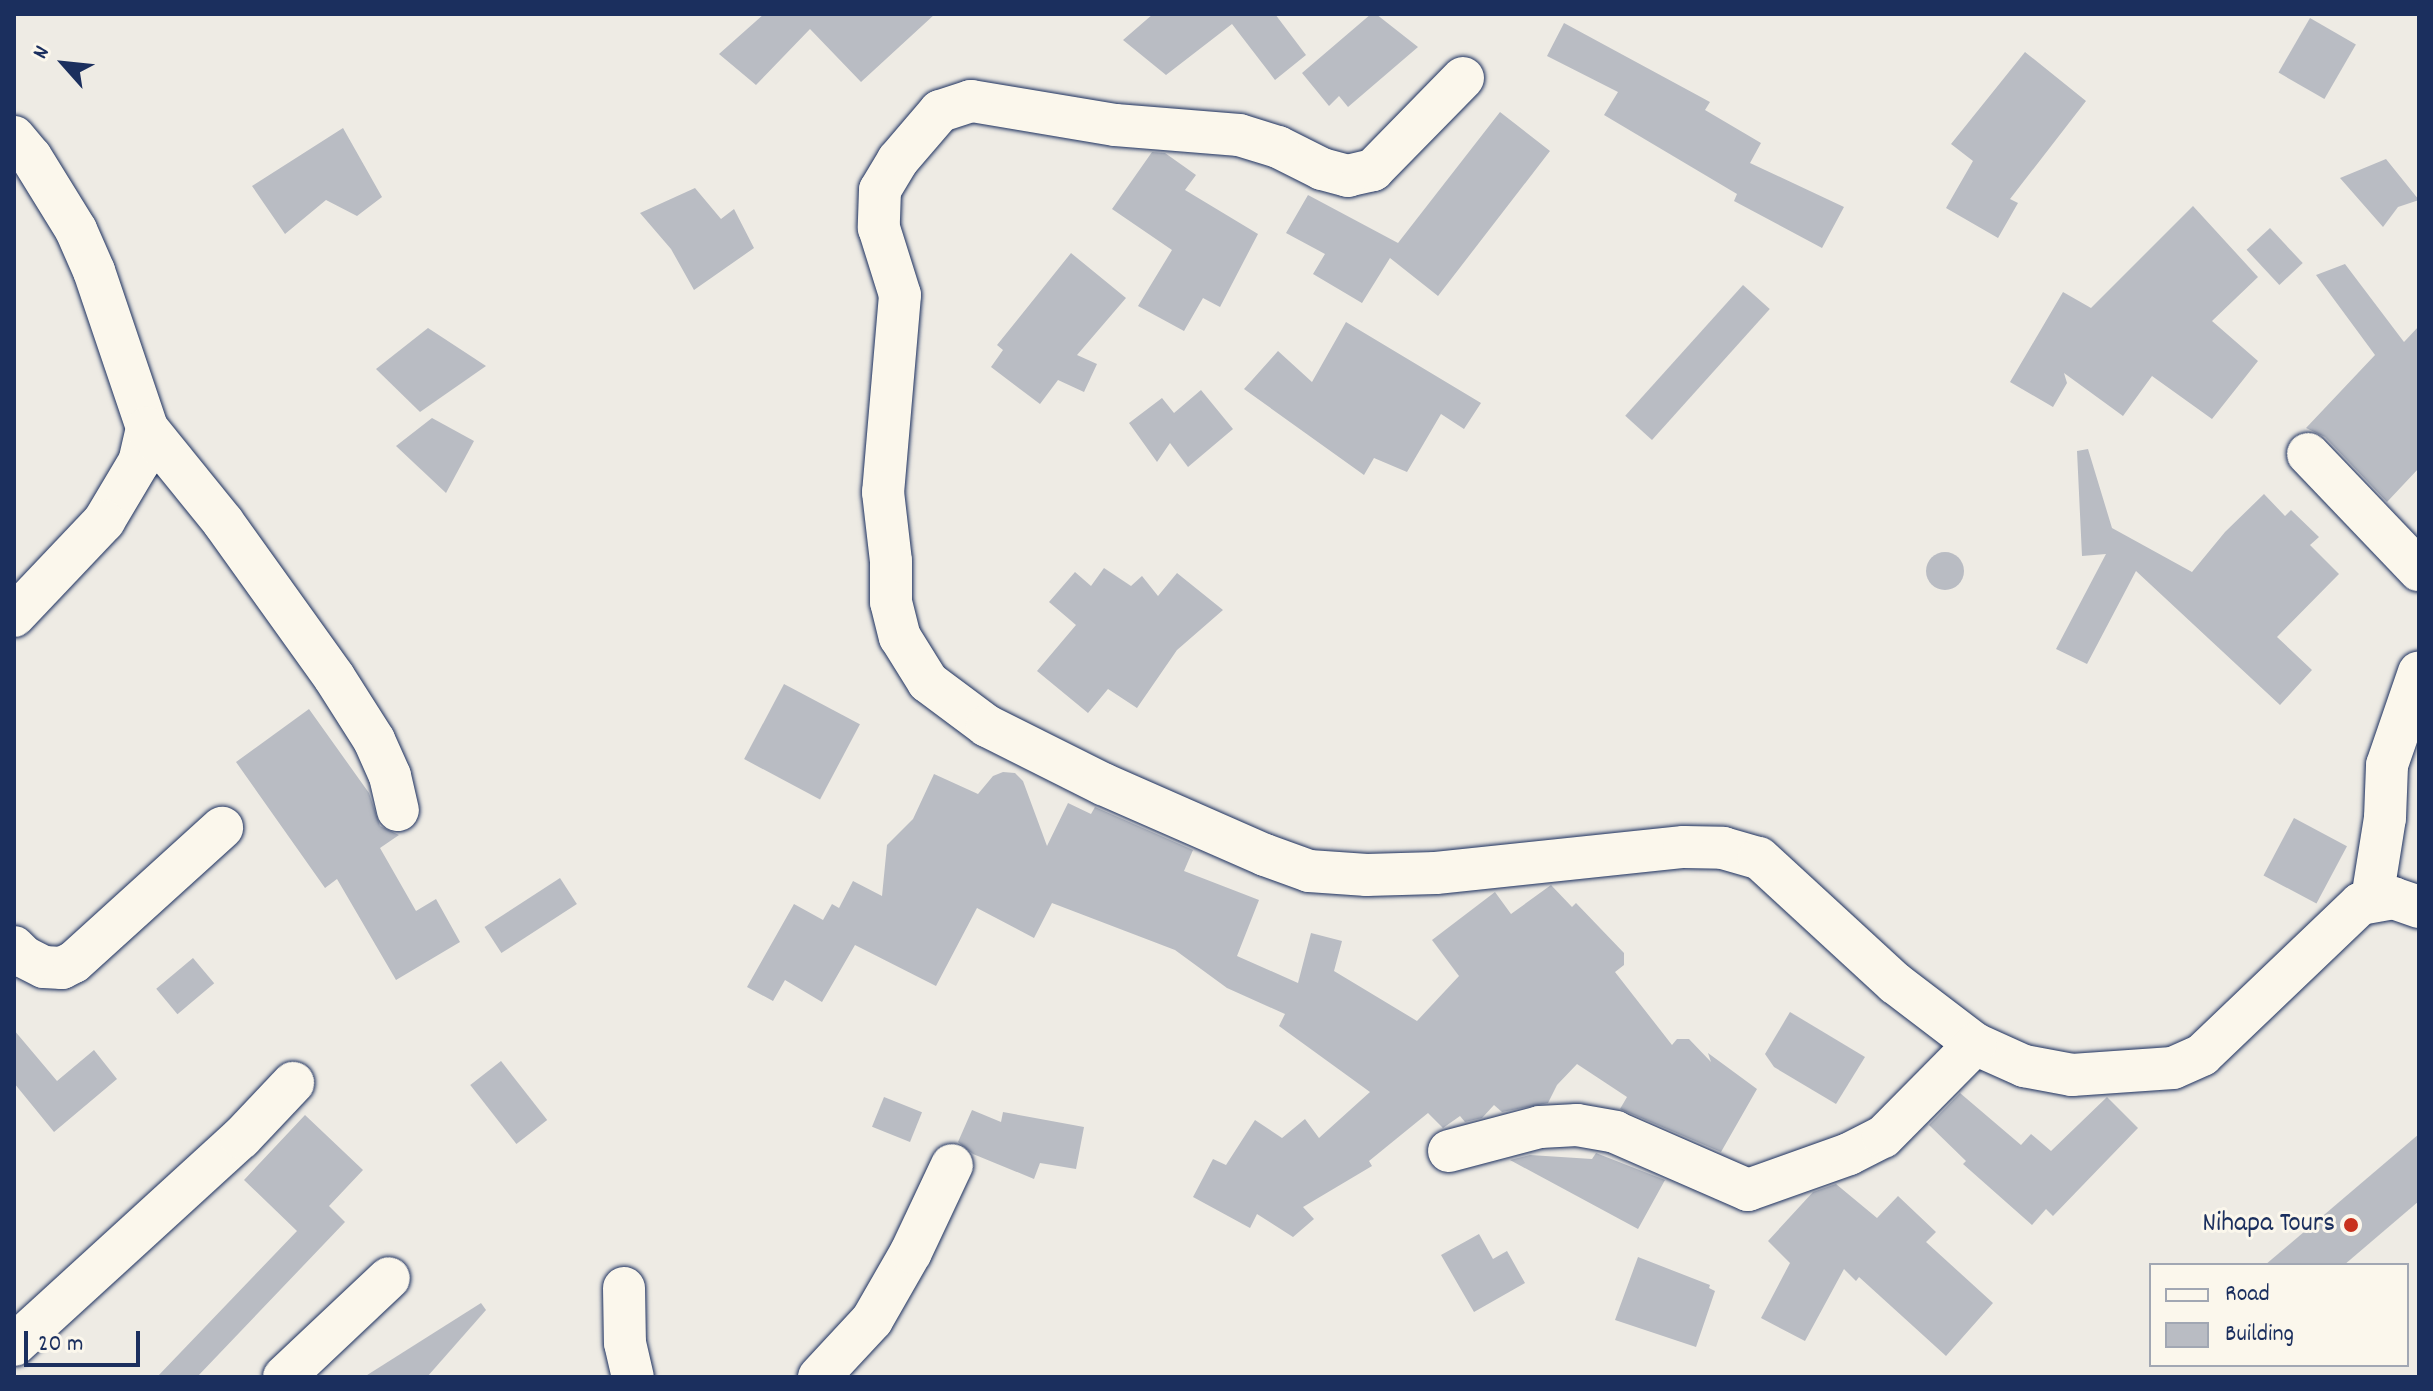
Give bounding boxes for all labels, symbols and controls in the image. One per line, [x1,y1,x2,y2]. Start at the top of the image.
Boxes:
north arrow [24,24,104,104]
text: N [26,41,58,65]
place label: Nihapa Tours [2202,1208,2335,1242]
marker: Nihapa Tours [2342,1216,2360,1234]
legend [2149,1263,2409,1367]
text: Road [2225,1278,2270,1312]
scale bar [28,1315,144,1365]
text: Building [2225,1318,2294,1352]
text: 20 m [38,1328,84,1362]

